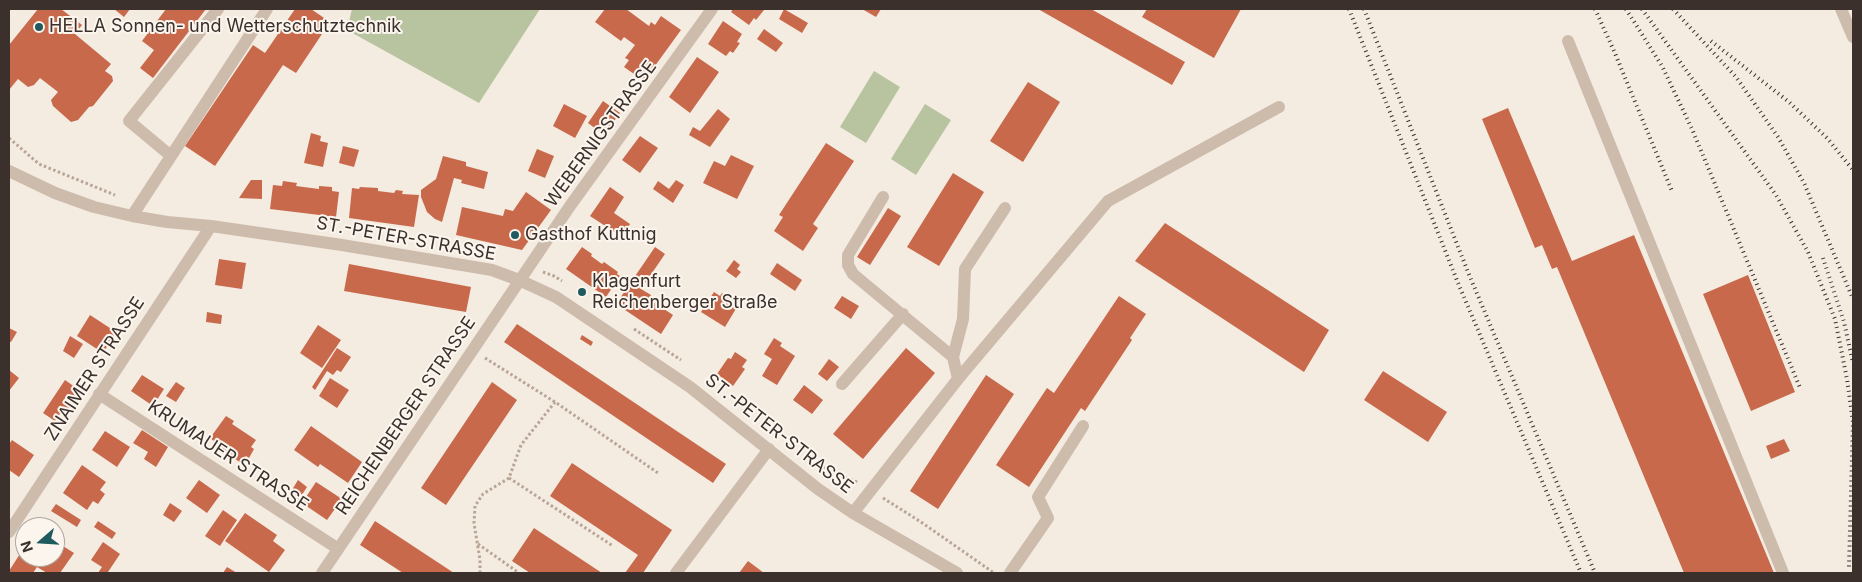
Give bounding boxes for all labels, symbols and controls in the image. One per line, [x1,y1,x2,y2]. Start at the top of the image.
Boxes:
place label: HELLA Sonnen- und Wetterschutztechnik [49,16,401,38]
marker: HELLA Sonnen- und Wetterschutztechnik [33,21,45,33]
street label: WEBERNIGSTRASSE [541,57,661,211]
street label: ST.-PETER-STRASSE [315,213,497,265]
place label: Gasthof Kuttnig [525,224,657,246]
marker: Gasthof Kuttnig [509,229,521,241]
place label: Klagenfurt Reichenberger Straße [592,271,778,314]
marker: Klagenfurt Reichenberger Straße [576,286,588,298]
street label: ZNAIMER STRASSE [40,293,150,445]
street label: REICHENBERGER STRASSE [332,313,480,519]
street label: ST.-PETER-STRASSE [701,370,857,498]
street label: KRUMAUER STRASSE [144,396,312,516]
north arrow [15,517,65,567]
text: N [17,539,36,555]

